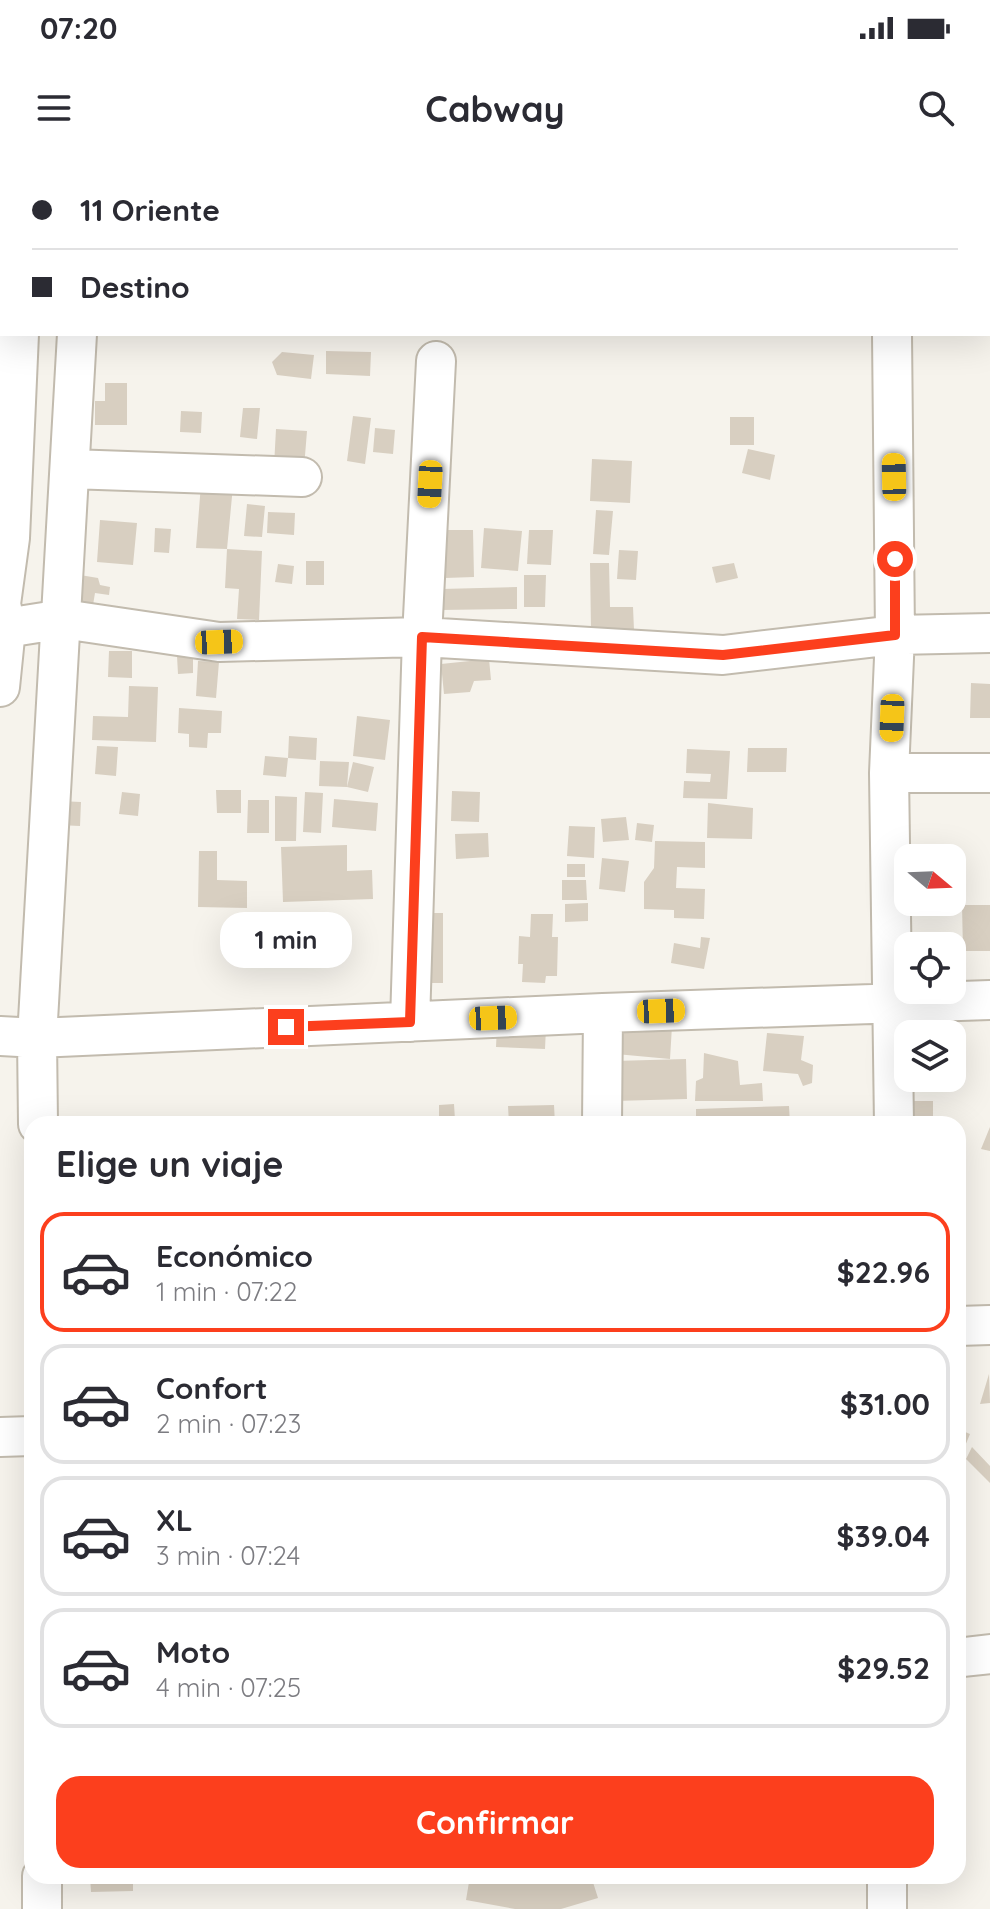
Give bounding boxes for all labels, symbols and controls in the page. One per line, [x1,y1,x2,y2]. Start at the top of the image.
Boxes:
text: 07:20 [40,9,117,47]
icon: menu [32,86,76,130]
text: Cabway [425,86,565,131]
icon: search [914,86,958,130]
text: 11 Oriente [80,191,220,229]
text: Destino [80,268,190,306]
car [882,453,906,501]
car [417,459,443,509]
route start [877,541,913,577]
car [195,629,243,655]
car [879,694,905,742]
north arrow [894,844,966,916]
map controls [894,844,966,1092]
callout: 1 min [220,911,352,967]
text: 1 min [255,923,318,956]
button: locate [894,932,966,1004]
car [637,998,685,1024]
car [469,1005,517,1031]
route end [268,1009,304,1045]
button: layers [894,1020,966,1092]
text: Elige un viaje [56,1141,284,1186]
icon: car [60,1236,132,1308]
text: Económico [156,1237,313,1275]
text: $22.96 [837,1253,930,1291]
text: 1 min · 07:22 [156,1275,297,1308]
icon: car [60,1368,132,1440]
text: Confort [156,1369,268,1407]
text: $31.00 [840,1385,930,1423]
text: 2 min · 07:23 [156,1407,301,1440]
icon: car [60,1500,132,1572]
text: XL [156,1501,193,1539]
text: $39.04 [837,1517,930,1555]
text: 3 min · 07:24 [156,1539,300,1572]
icon: car [60,1632,132,1704]
text: Moto [156,1633,230,1671]
text: $29.52 [837,1649,930,1687]
text: 4 min · 07:25 [156,1671,301,1704]
button: Confirmar [56,1776,934,1868]

